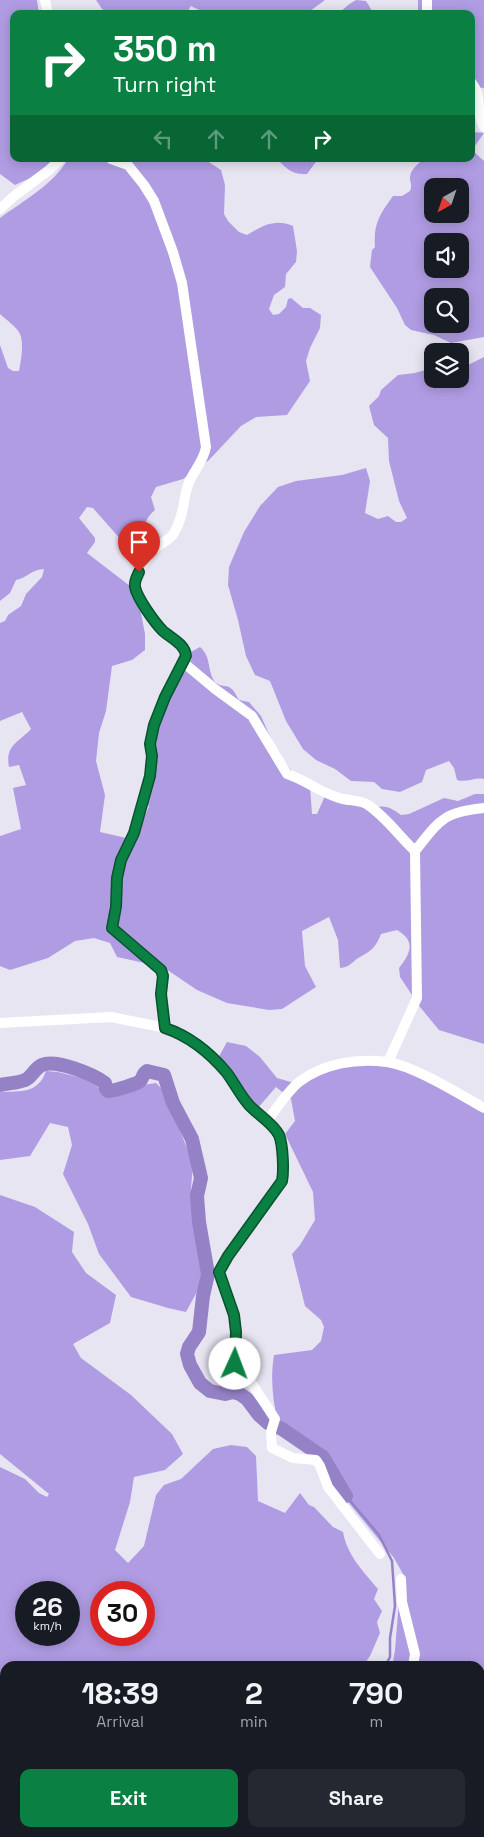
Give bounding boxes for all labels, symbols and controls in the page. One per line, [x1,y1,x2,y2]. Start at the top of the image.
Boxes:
text: 350 m [113,27,217,71]
icon: right [30,30,95,95]
text: Turn right [113,70,216,98]
icon: left [149,125,177,153]
icon: ahead [202,125,230,153]
icon: ahead [255,125,283,153]
icon: right [308,125,336,153]
north arrow [424,178,469,222]
map controls [424,178,469,388]
button: sound [424,233,469,278]
button: search [424,288,469,333]
button: layers [424,343,469,388]
pin [118,521,160,572]
icon: arrive [125,528,153,556]
position arrow [208,1337,260,1389]
speed limit sign: 30 [90,1581,155,1646]
text: 26 [32,1591,63,1623]
text: km/h [33,1618,62,1634]
text: 18:39 [81,1674,159,1713]
text: 2 [245,1674,263,1713]
text: 790 [349,1674,404,1713]
text: Arrival [96,1711,144,1732]
text: min [240,1711,268,1732]
text: m [369,1711,383,1732]
button: Exit [20,1769,238,1827]
button: Share [248,1769,465,1827]

